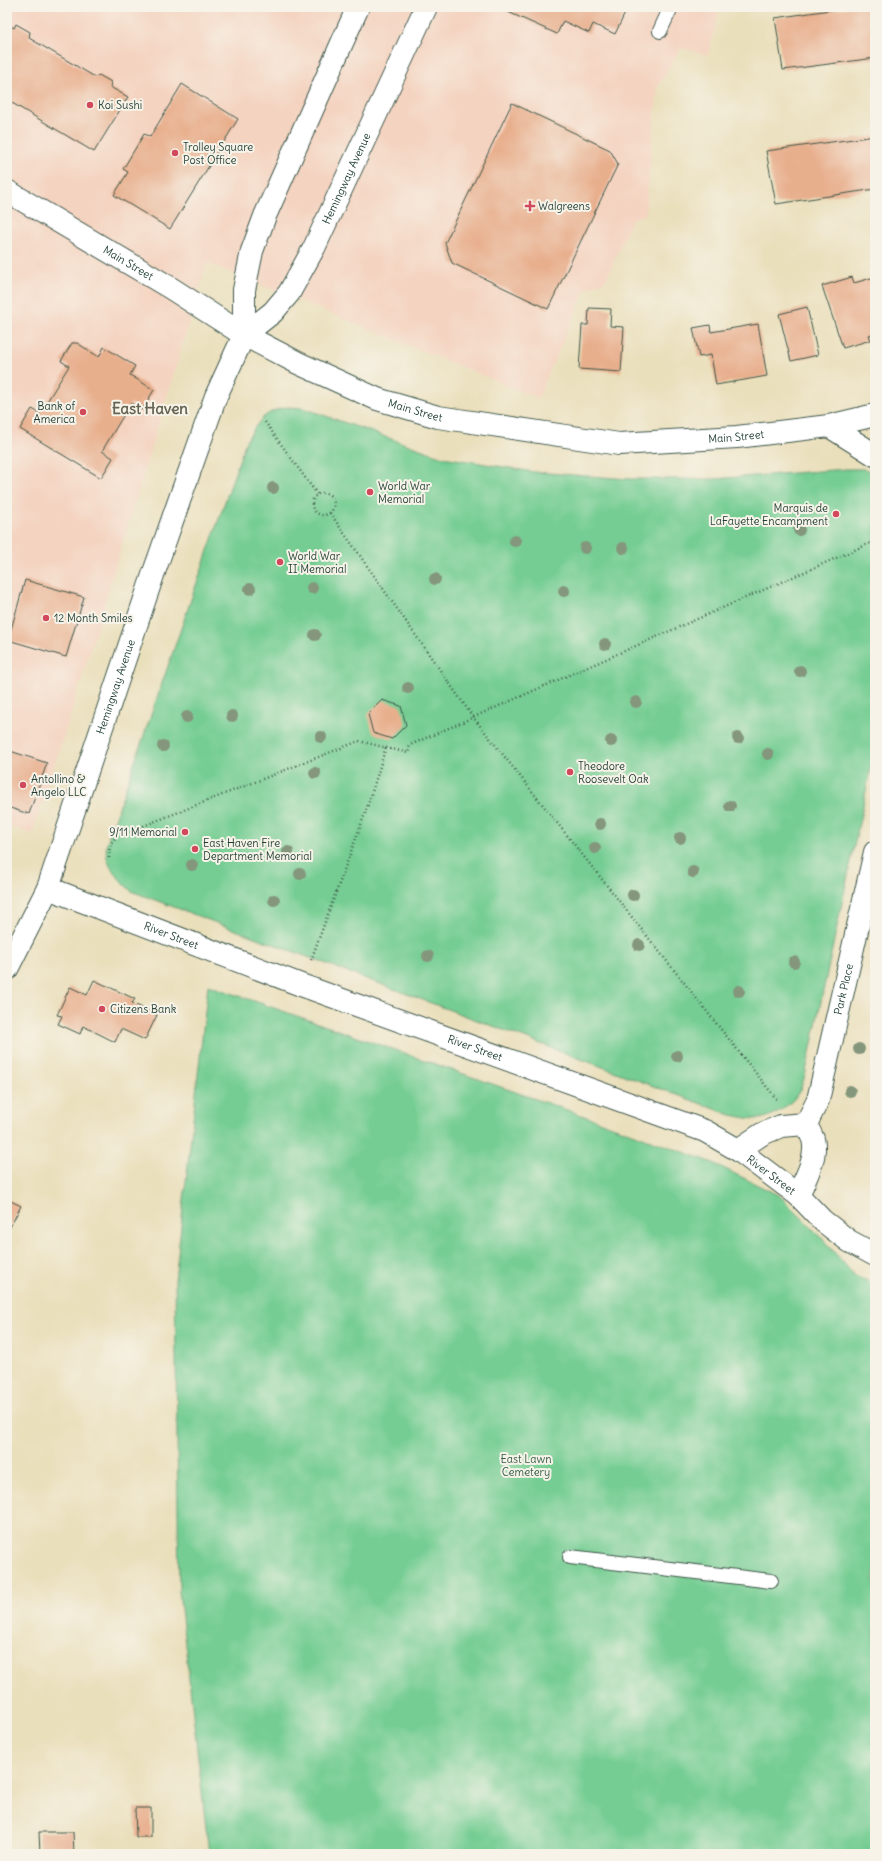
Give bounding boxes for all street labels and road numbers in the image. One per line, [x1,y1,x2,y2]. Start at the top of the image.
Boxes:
street label: Hemingway Avenue [319,131,374,226]
street label: Main Street [101,243,156,283]
street label: Main Street [387,396,444,425]
street label: Main Street [708,427,765,446]
street label: Hemingway Avenue [93,638,138,736]
street label: River Street [142,918,201,952]
street label: Park Place [831,962,856,1016]
street label: River Street [446,1032,505,1064]
street label: River Street [744,1152,798,1198]

